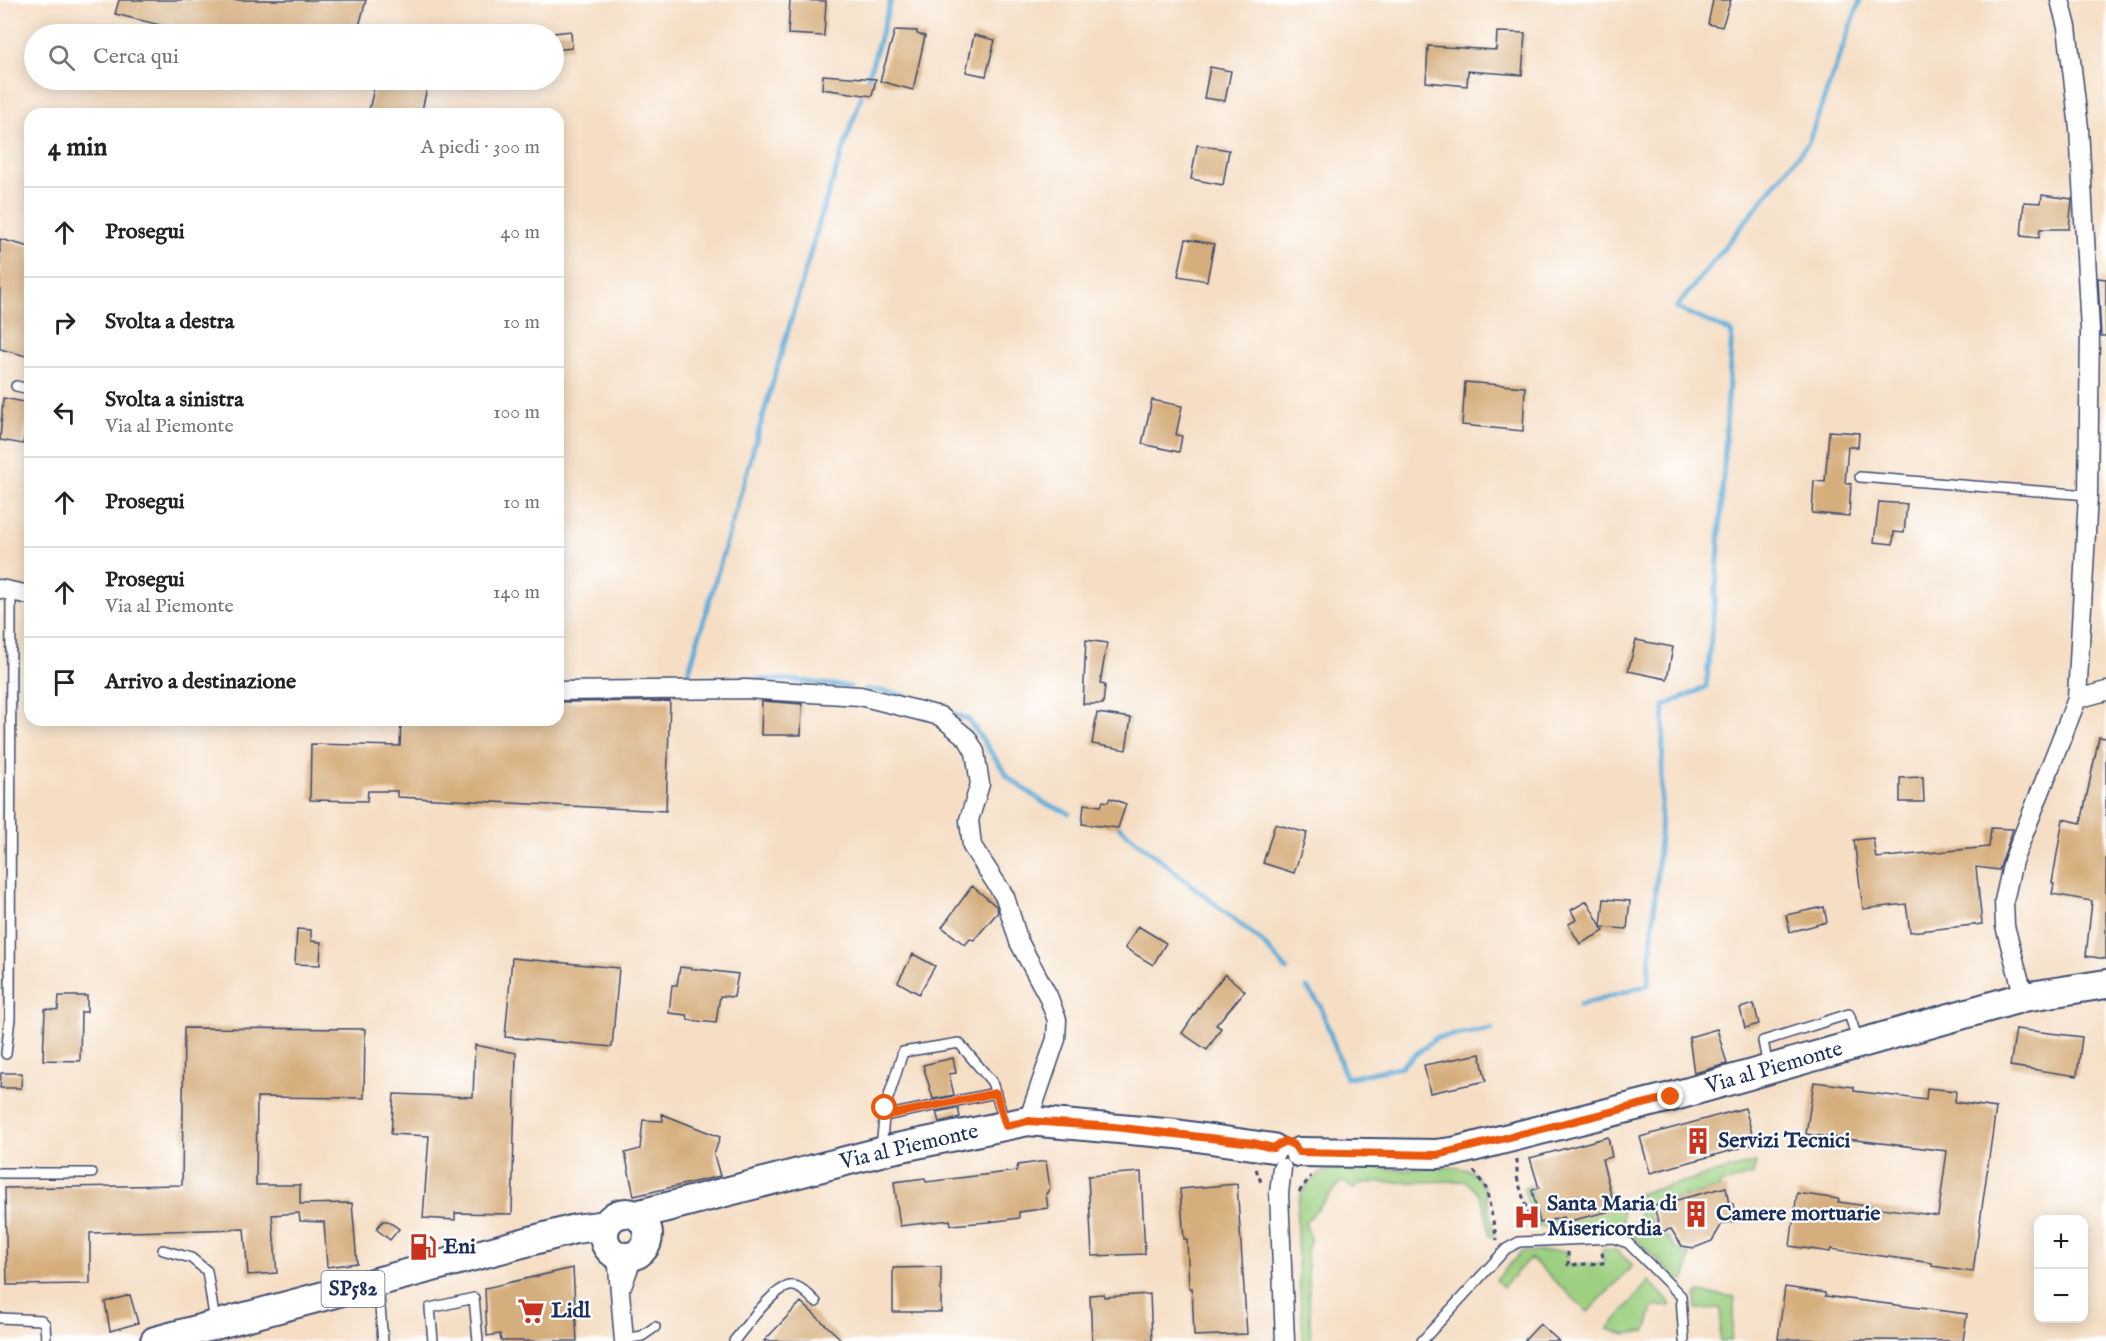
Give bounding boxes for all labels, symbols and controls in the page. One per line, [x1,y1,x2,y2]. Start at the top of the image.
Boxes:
search box [24,24,564,90]
icon: search [45,41,78,74]
text: Cerca qui [93,43,179,71]
text: 4 min [48,131,107,164]
text: A piedi · 300 m [421,135,540,160]
icon: ahead [48,216,81,249]
text: Prosegui [105,218,185,246]
text: 40 m [501,220,540,245]
icon: right [48,306,81,339]
text: Svolta a destra [105,308,234,336]
text: 10 m [503,310,540,335]
text: Svolta a sinistra [105,386,244,414]
icon: left [48,396,81,429]
text: 100 m [493,400,540,425]
text: Via al Piemonte [105,414,234,439]
icon: ahead [48,486,81,519]
text: Prosegui [105,488,185,516]
text: 10 m [503,490,540,515]
text: Prosegui [105,566,185,594]
icon: ahead [48,576,81,609]
text: 140 m [493,580,540,605]
text: Via al Piemonte [105,594,234,619]
icon: arrive [48,666,81,699]
text: Arrivo a destinazione [105,668,296,696]
street label: Via al Piemonte [1701,1035,1846,1101]
route end [1657,1083,1683,1109]
route start [871,1094,897,1120]
street label: Via al Piemonte [836,1117,981,1177]
building icon: Servizi Tecnici [1683,1126,1713,1156]
place label: Servizi Tecnici [1718,1127,1851,1155]
place label: Santa Maria di Misericordia [1547,1190,1678,1243]
building icon: Camere mortuarie [1681,1199,1711,1229]
place label: Camere mortuarie [1716,1200,1880,1228]
hospital icon: Santa Maria di Misericordia [1512,1202,1542,1232]
map controls [2034,1215,2088,1323]
button: + [2034,1215,2088,1269]
fuel station icon: Eni [408,1232,438,1262]
place label: Eni [443,1233,476,1261]
button: − [2034,1269,2088,1323]
road number: SP582 [322,1271,385,1307]
supermarket icon: Lidl [516,1296,546,1326]
place label: Lidl [551,1297,591,1325]

